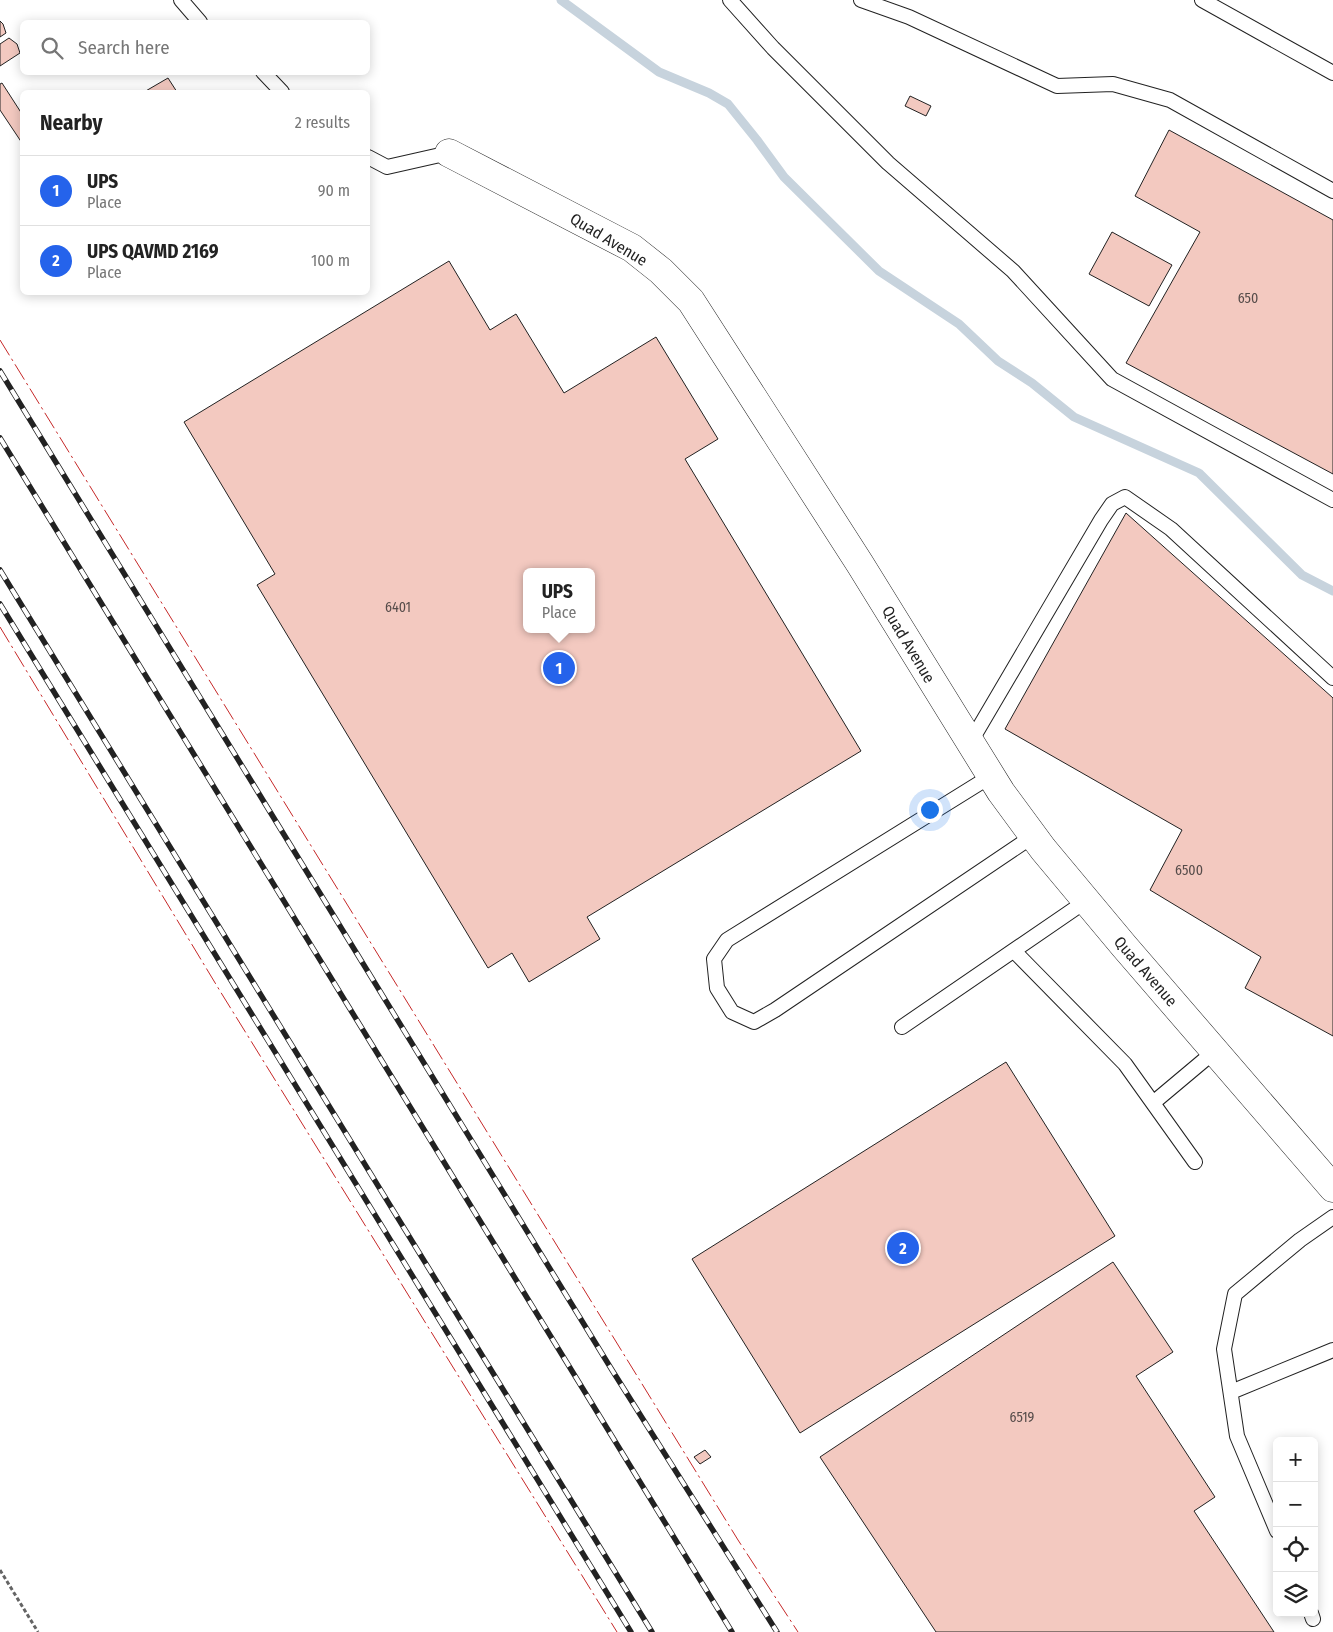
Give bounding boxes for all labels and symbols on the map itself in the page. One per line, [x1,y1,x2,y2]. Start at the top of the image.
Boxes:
street label: Quad Avenue [567,209,651,270]
house number: 650 [1238,290,1258,307]
house number: 6401 [385,599,411,616]
street label: Quad Avenue [878,602,939,686]
pin: 1 [543,649,575,687]
your location [917,797,943,823]
house number: 6500 [1175,862,1203,879]
street label: Quad Avenue [1110,932,1181,1010]
pin: 2 [887,1229,919,1267]
house number: 6519 [1010,1409,1035,1426]

